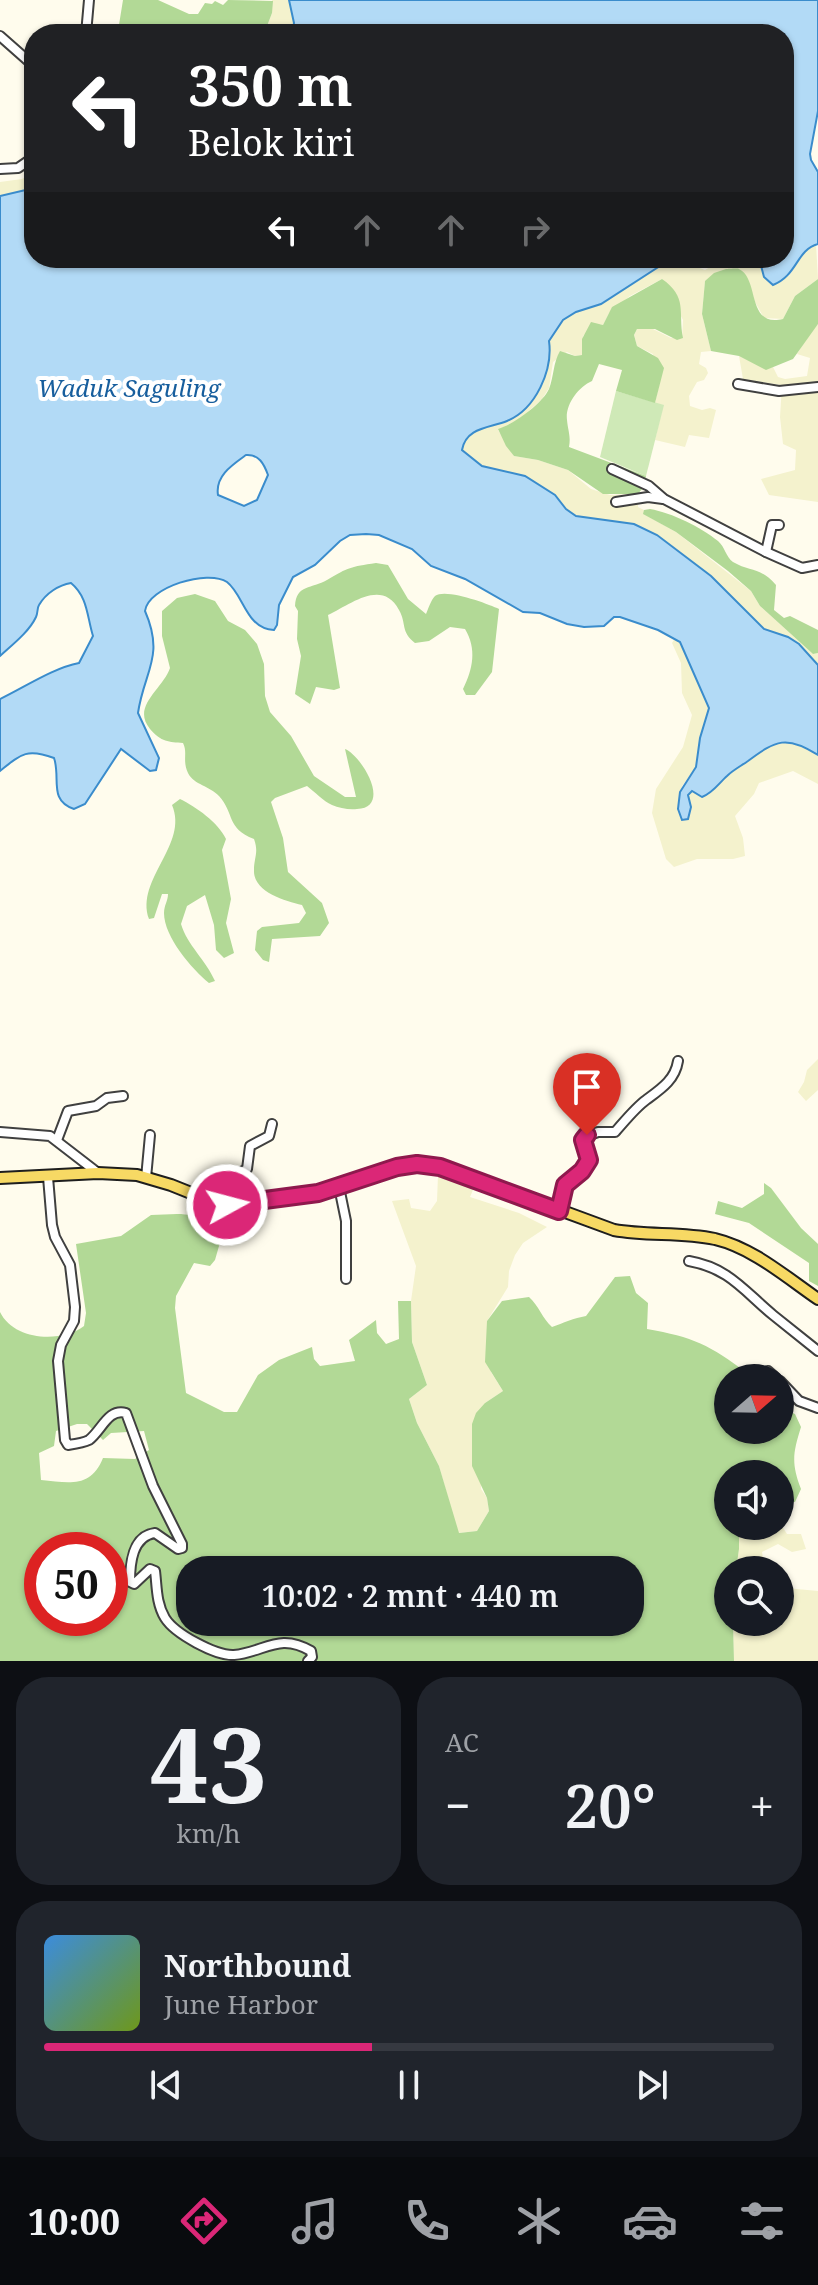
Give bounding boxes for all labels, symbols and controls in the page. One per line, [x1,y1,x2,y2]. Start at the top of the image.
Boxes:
text: 350 m [188,46,353,122]
icon: left [56,56,160,160]
text: Belok kiri [188,118,354,167]
icon: left [261,208,305,252]
icon: ahead [345,208,389,252]
icon: ahead [429,208,473,252]
icon: right [513,208,557,252]
water label: Waduk Saguling [38,371,222,404]
pin [553,1053,621,1135]
icon: arrive [565,1065,609,1109]
position arrow [185,1163,269,1247]
north arrow [714,1364,794,1444]
map controls [714,1364,794,1636]
button: sound [714,1460,794,1540]
speed limit sign: 50 [24,1532,128,1636]
button: search [714,1556,794,1636]
text: 10:02 · 2 mnt · 440 m [261,1575,559,1616]
text: 43 [150,1692,267,1833]
text: AC [445,1724,479,1760]
text: 20° [564,1764,656,1846]
text: − [445,1775,470,1835]
text: + [749,1775,774,1835]
text: km/h [177,1815,240,1851]
text: Northbound [164,1945,351,1986]
text: June Harbor [164,1986,318,2022]
icon: previous [144,2063,188,2107]
icon: pause [387,2063,431,2107]
icon: next [630,2063,674,2107]
icon: directions [176,2193,232,2249]
icon: music [287,2193,343,2249]
icon: phone [399,2193,455,2249]
icon: climate [511,2193,567,2249]
icon: car [622,2193,678,2249]
icon: filters [734,2193,790,2249]
text: 10:00 [28,2197,120,2246]

